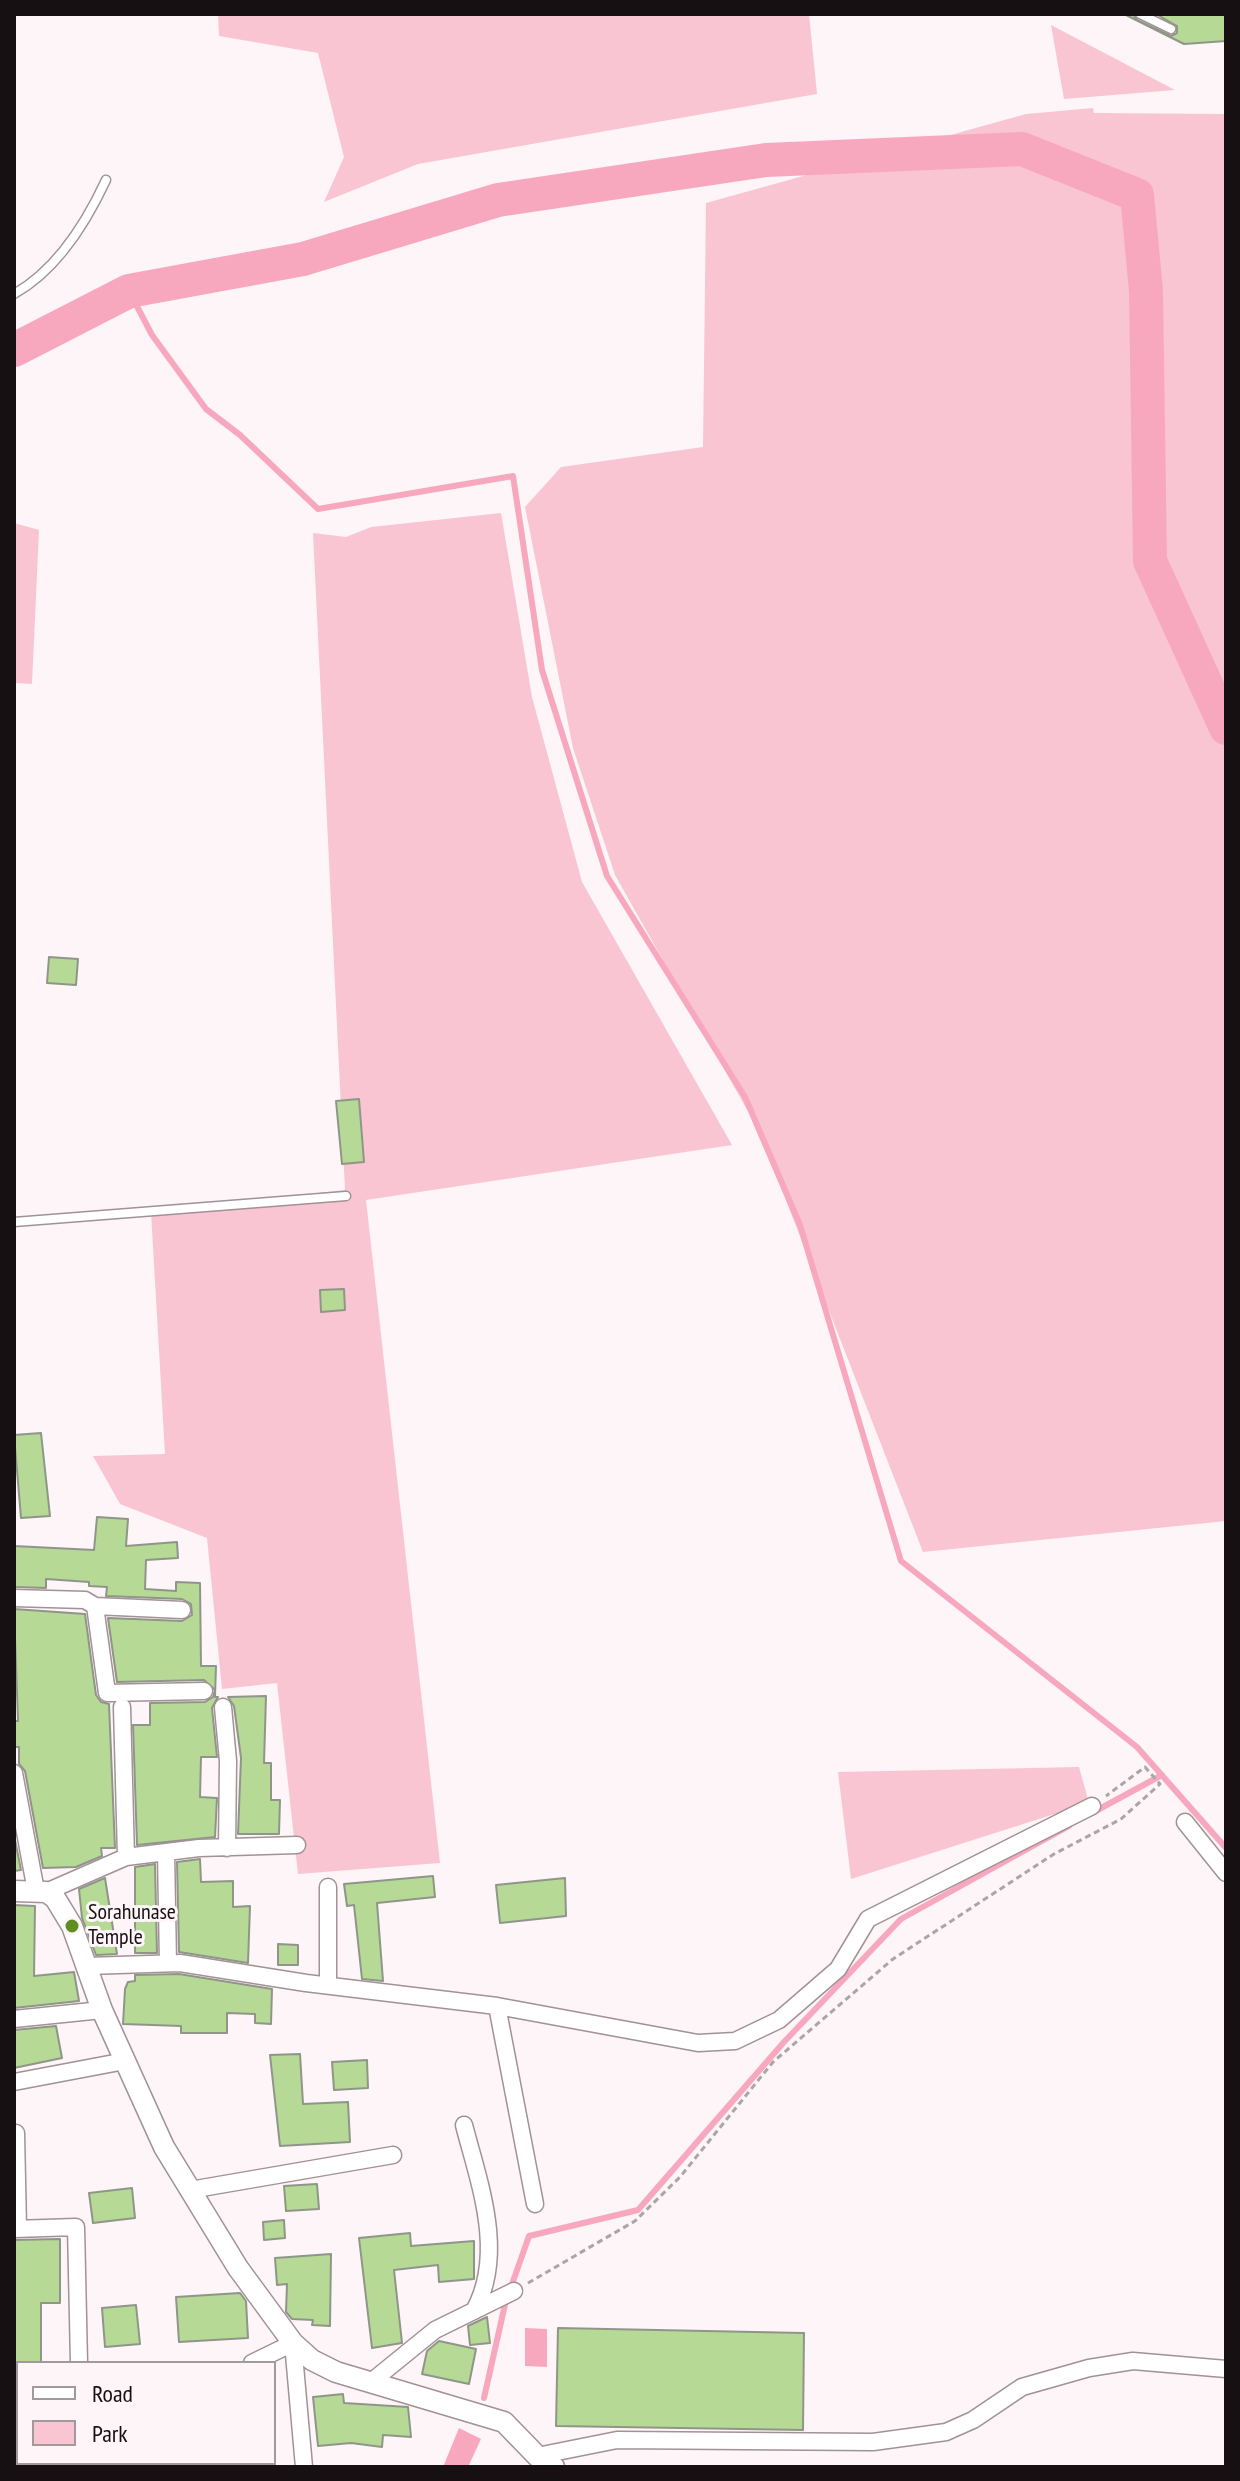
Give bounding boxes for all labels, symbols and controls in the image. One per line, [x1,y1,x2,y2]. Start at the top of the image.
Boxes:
place label: Sorahunase Temple [88,1900,176,1952]
marker: Sorahunase Temple [63,1917,81,1935]
legend [16,2361,276,2465]
text: Road [92,2378,133,2409]
text: Park [92,2418,128,2449]

